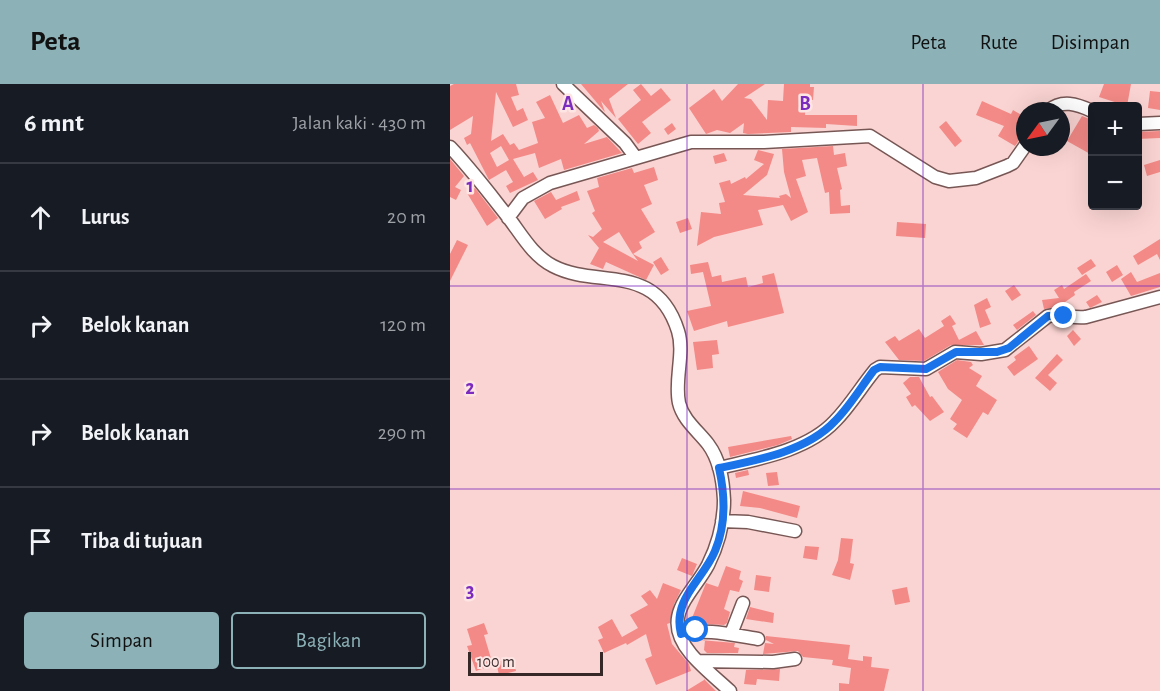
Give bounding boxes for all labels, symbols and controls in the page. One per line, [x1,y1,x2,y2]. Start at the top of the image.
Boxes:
text: Peta [30,28,81,56]
text: Peta [911,32,947,53]
text: Rute [980,32,1018,53]
text: Disimpan [1051,32,1130,53]
text: A [562,94,574,114]
text: B [799,94,811,114]
north arrow [1016,102,1070,156]
map controls [1088,102,1142,210]
button: + [1088,102,1142,156]
text: 6 mnt [24,110,84,136]
text: Jalan kaki · 430 m [293,113,426,133]
button: − [1088,156,1142,210]
text: 1 [466,176,474,196]
icon: ahead [24,201,57,234]
text: Lurus [81,206,130,228]
text: 20 m [387,207,426,227]
route end [1050,302,1076,328]
icon: right [24,309,57,342]
text: Belok kanan [81,314,189,336]
text: 120 m [380,315,426,335]
text: 2 [465,378,475,398]
icon: right [24,417,57,450]
text: Belok kanan [81,422,189,444]
text: 290 m [378,423,426,443]
icon: arrive [24,525,57,558]
text: Tiba di tujuan [81,530,203,552]
text: 3 [466,581,474,601]
button: Simpan [24,612,219,669]
button: Bagikan [231,612,426,669]
route start [682,616,708,642]
scale bar [468,649,603,676]
text: 100 m [477,654,515,670]

